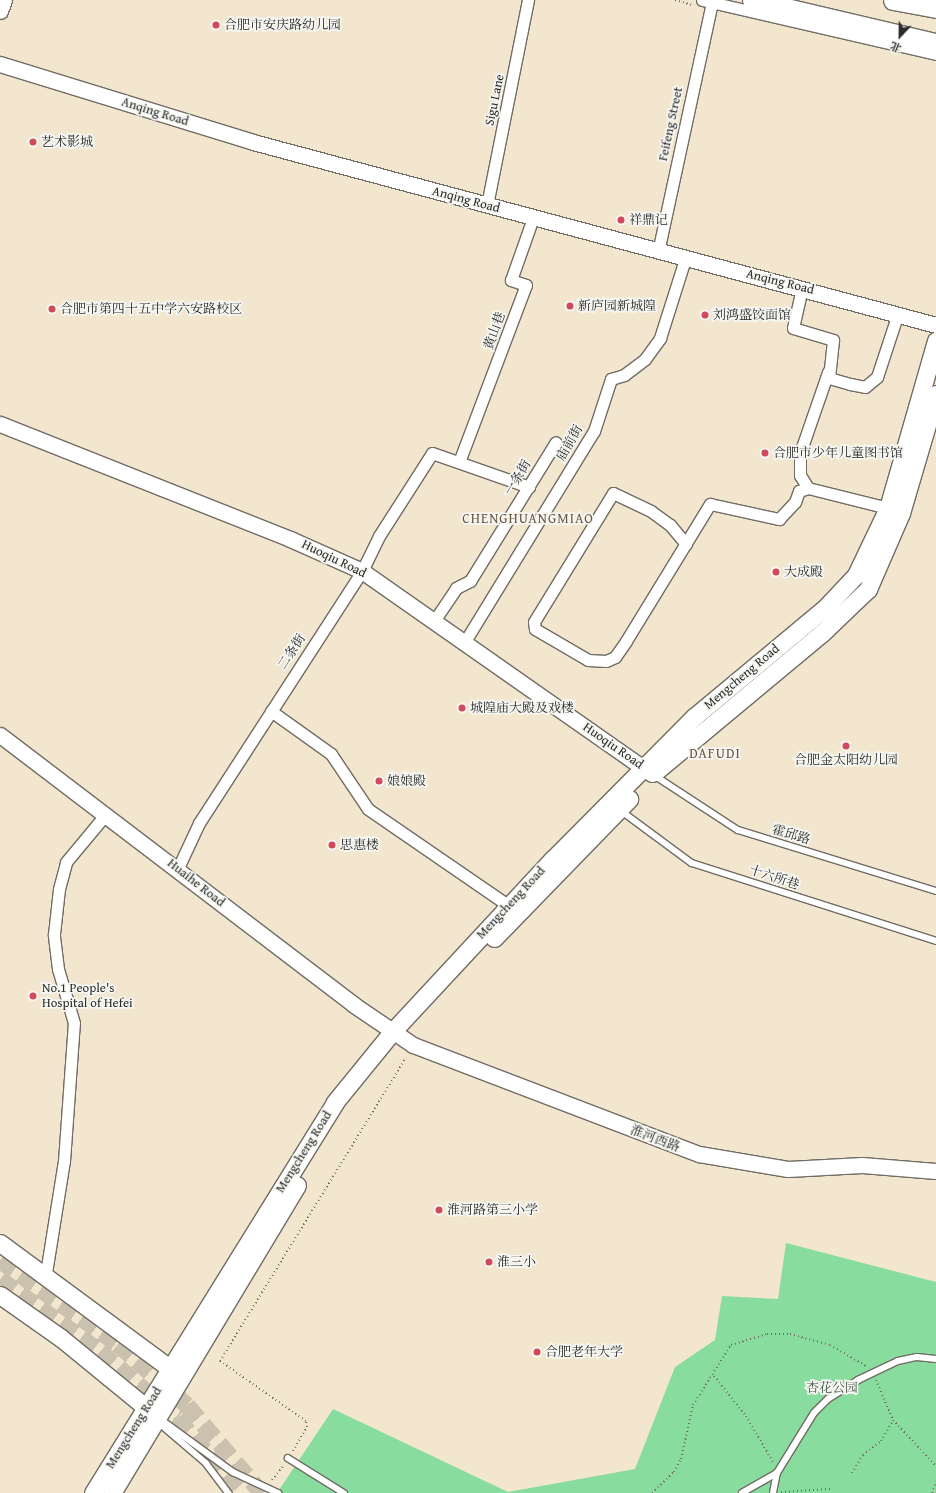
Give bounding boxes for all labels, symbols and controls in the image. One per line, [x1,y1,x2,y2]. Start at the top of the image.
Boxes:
north arrow [880,16,920,56]
place label: 合肥市安庆路幼儿园 [224,17,341,33]
marker: 合肥市安庆路幼儿园 [211,20,221,30]
text: 北 [887,38,904,57]
street label: Sigu Lane [482,73,508,127]
street label: Feifeng Street [656,86,686,162]
street label: Anqing Road [119,94,191,130]
place label: 艺术影城 [41,134,93,150]
marker: 艺术影城 [28,137,38,147]
street label: Anqing Road [430,183,502,217]
place label: 祥鼎记 [629,212,668,228]
marker: 祥鼎记 [616,215,626,225]
street label: Anqing Road [744,266,816,298]
place label: 新庐园新城隍 [578,298,656,314]
place label: 合肥市第四十五中学六安路校区 [60,301,242,317]
marker: 新庐园新城隍 [565,301,575,311]
marker: 合肥市第四十五中学六安路校区 [47,304,57,314]
place label: 刘鸿盛饺面馆 [713,307,791,323]
street label: 黄山巷 [481,310,509,352]
marker: 刘鸿盛饺面馆 [700,310,710,320]
street label: 庙前街 [553,422,587,464]
place label: 合肥市少年儿童图书馆 [773,445,903,461]
marker: 合肥市少年儿童图书馆 [760,448,770,458]
street label: 一条街 [501,457,535,499]
district label: CHENGHUANGMIAO [462,510,594,526]
street label: Huoqiu Road [299,537,369,581]
place label: 大成殿 [784,564,823,580]
marker: 大成殿 [771,567,781,577]
street label: 二条街 [275,631,309,673]
street label: Mengcheng Road [701,641,783,713]
place label: 城隍庙大殿及戏楼 [470,700,574,716]
marker: 城隍庙大殿及戏楼 [457,703,467,713]
street label: Huoqiu Road [580,720,646,772]
marker: 合肥金太阳幼儿园 [841,741,851,751]
district label: DAFUDI [689,745,741,761]
place label: 合肥金太阳幼儿园 [794,752,898,768]
place label: 娘娘殿 [387,773,426,789]
marker: 娘娘殿 [374,776,384,786]
street label: 霍邱路 [770,822,812,848]
place label: 思惠楼 [340,837,379,853]
marker: 思惠楼 [327,840,337,850]
street label: Huaihe Road [164,856,228,910]
street label: 十六所巷 [747,863,801,893]
street label: Mengcheng Road [473,864,549,942]
place label: No.1 People's Hospital of Hefei [42,981,133,1012]
marker: No.1 People's Hospital of Hefei [27,990,39,1002]
street label: Mengcheng Road [273,1108,335,1196]
street label: 淮河西路 [628,1122,682,1156]
place label: 淮河路第三小学 [447,1202,538,1218]
marker: 淮河路第三小学 [434,1205,444,1215]
place label: 淮三小 [497,1254,536,1270]
marker: 淮三小 [484,1257,494,1267]
place label: 合肥老年大学 [545,1344,623,1360]
marker: 合肥老年大学 [532,1347,542,1357]
park label: 杏花公园 [806,1380,858,1396]
street label: Mengcheng Road [103,1384,165,1472]

